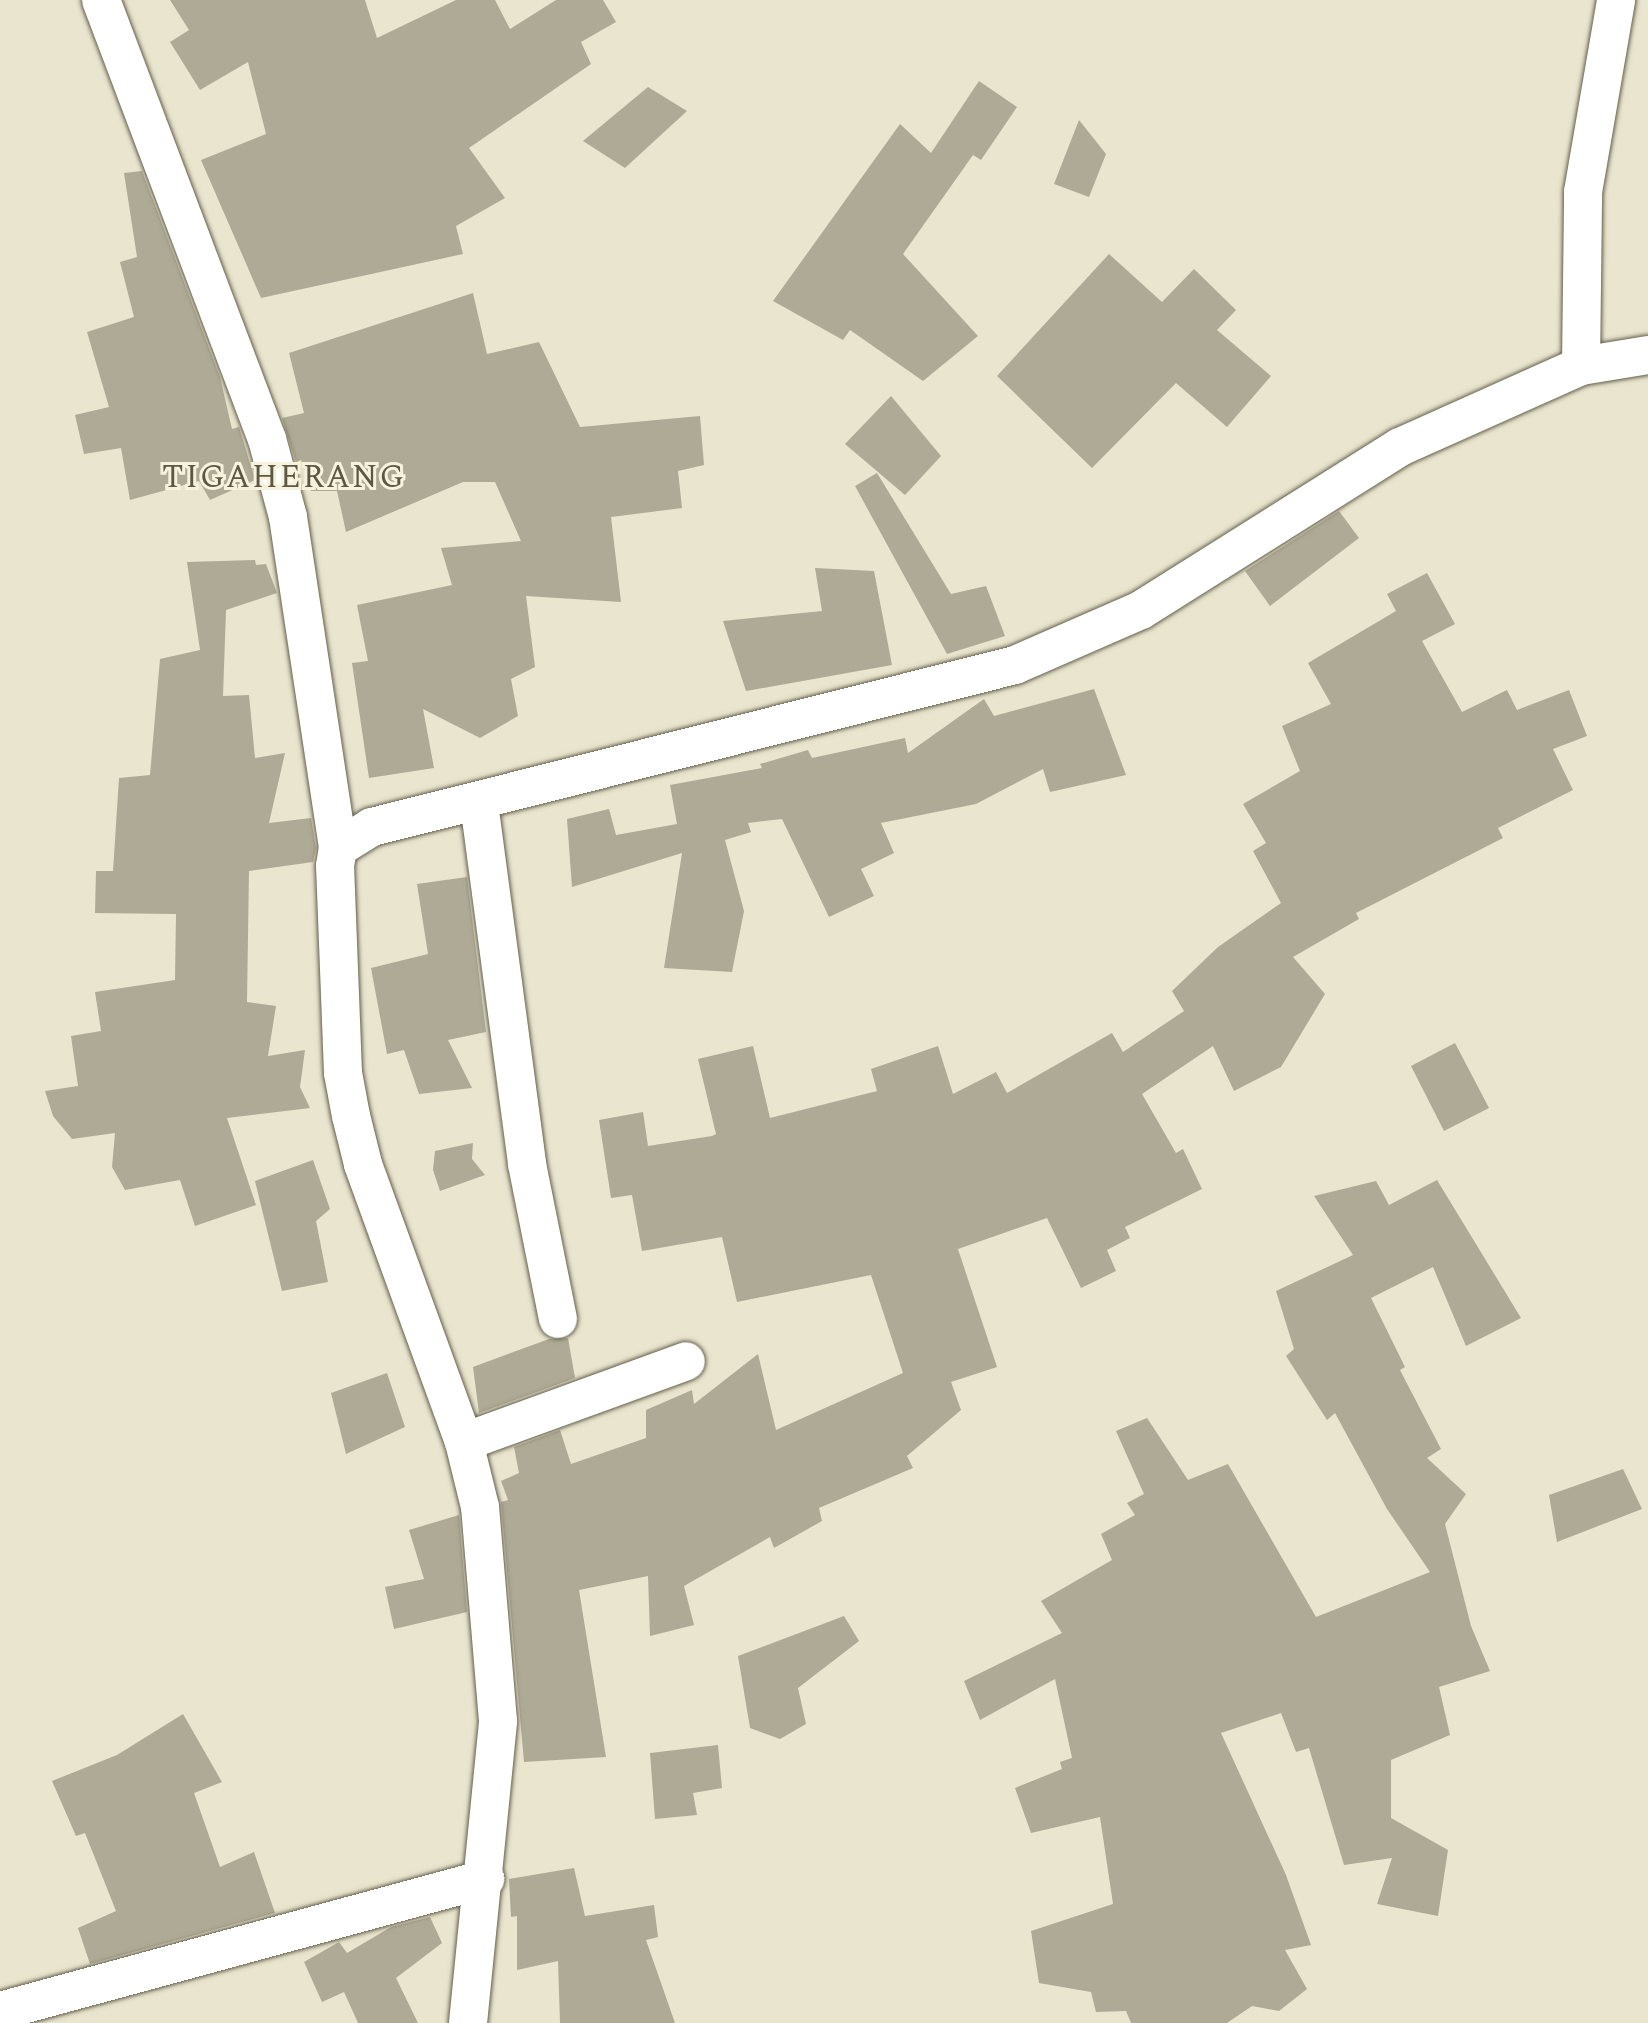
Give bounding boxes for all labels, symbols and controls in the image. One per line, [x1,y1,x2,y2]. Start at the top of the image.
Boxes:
district label: TIGAHERANG [162,459,406,497]

